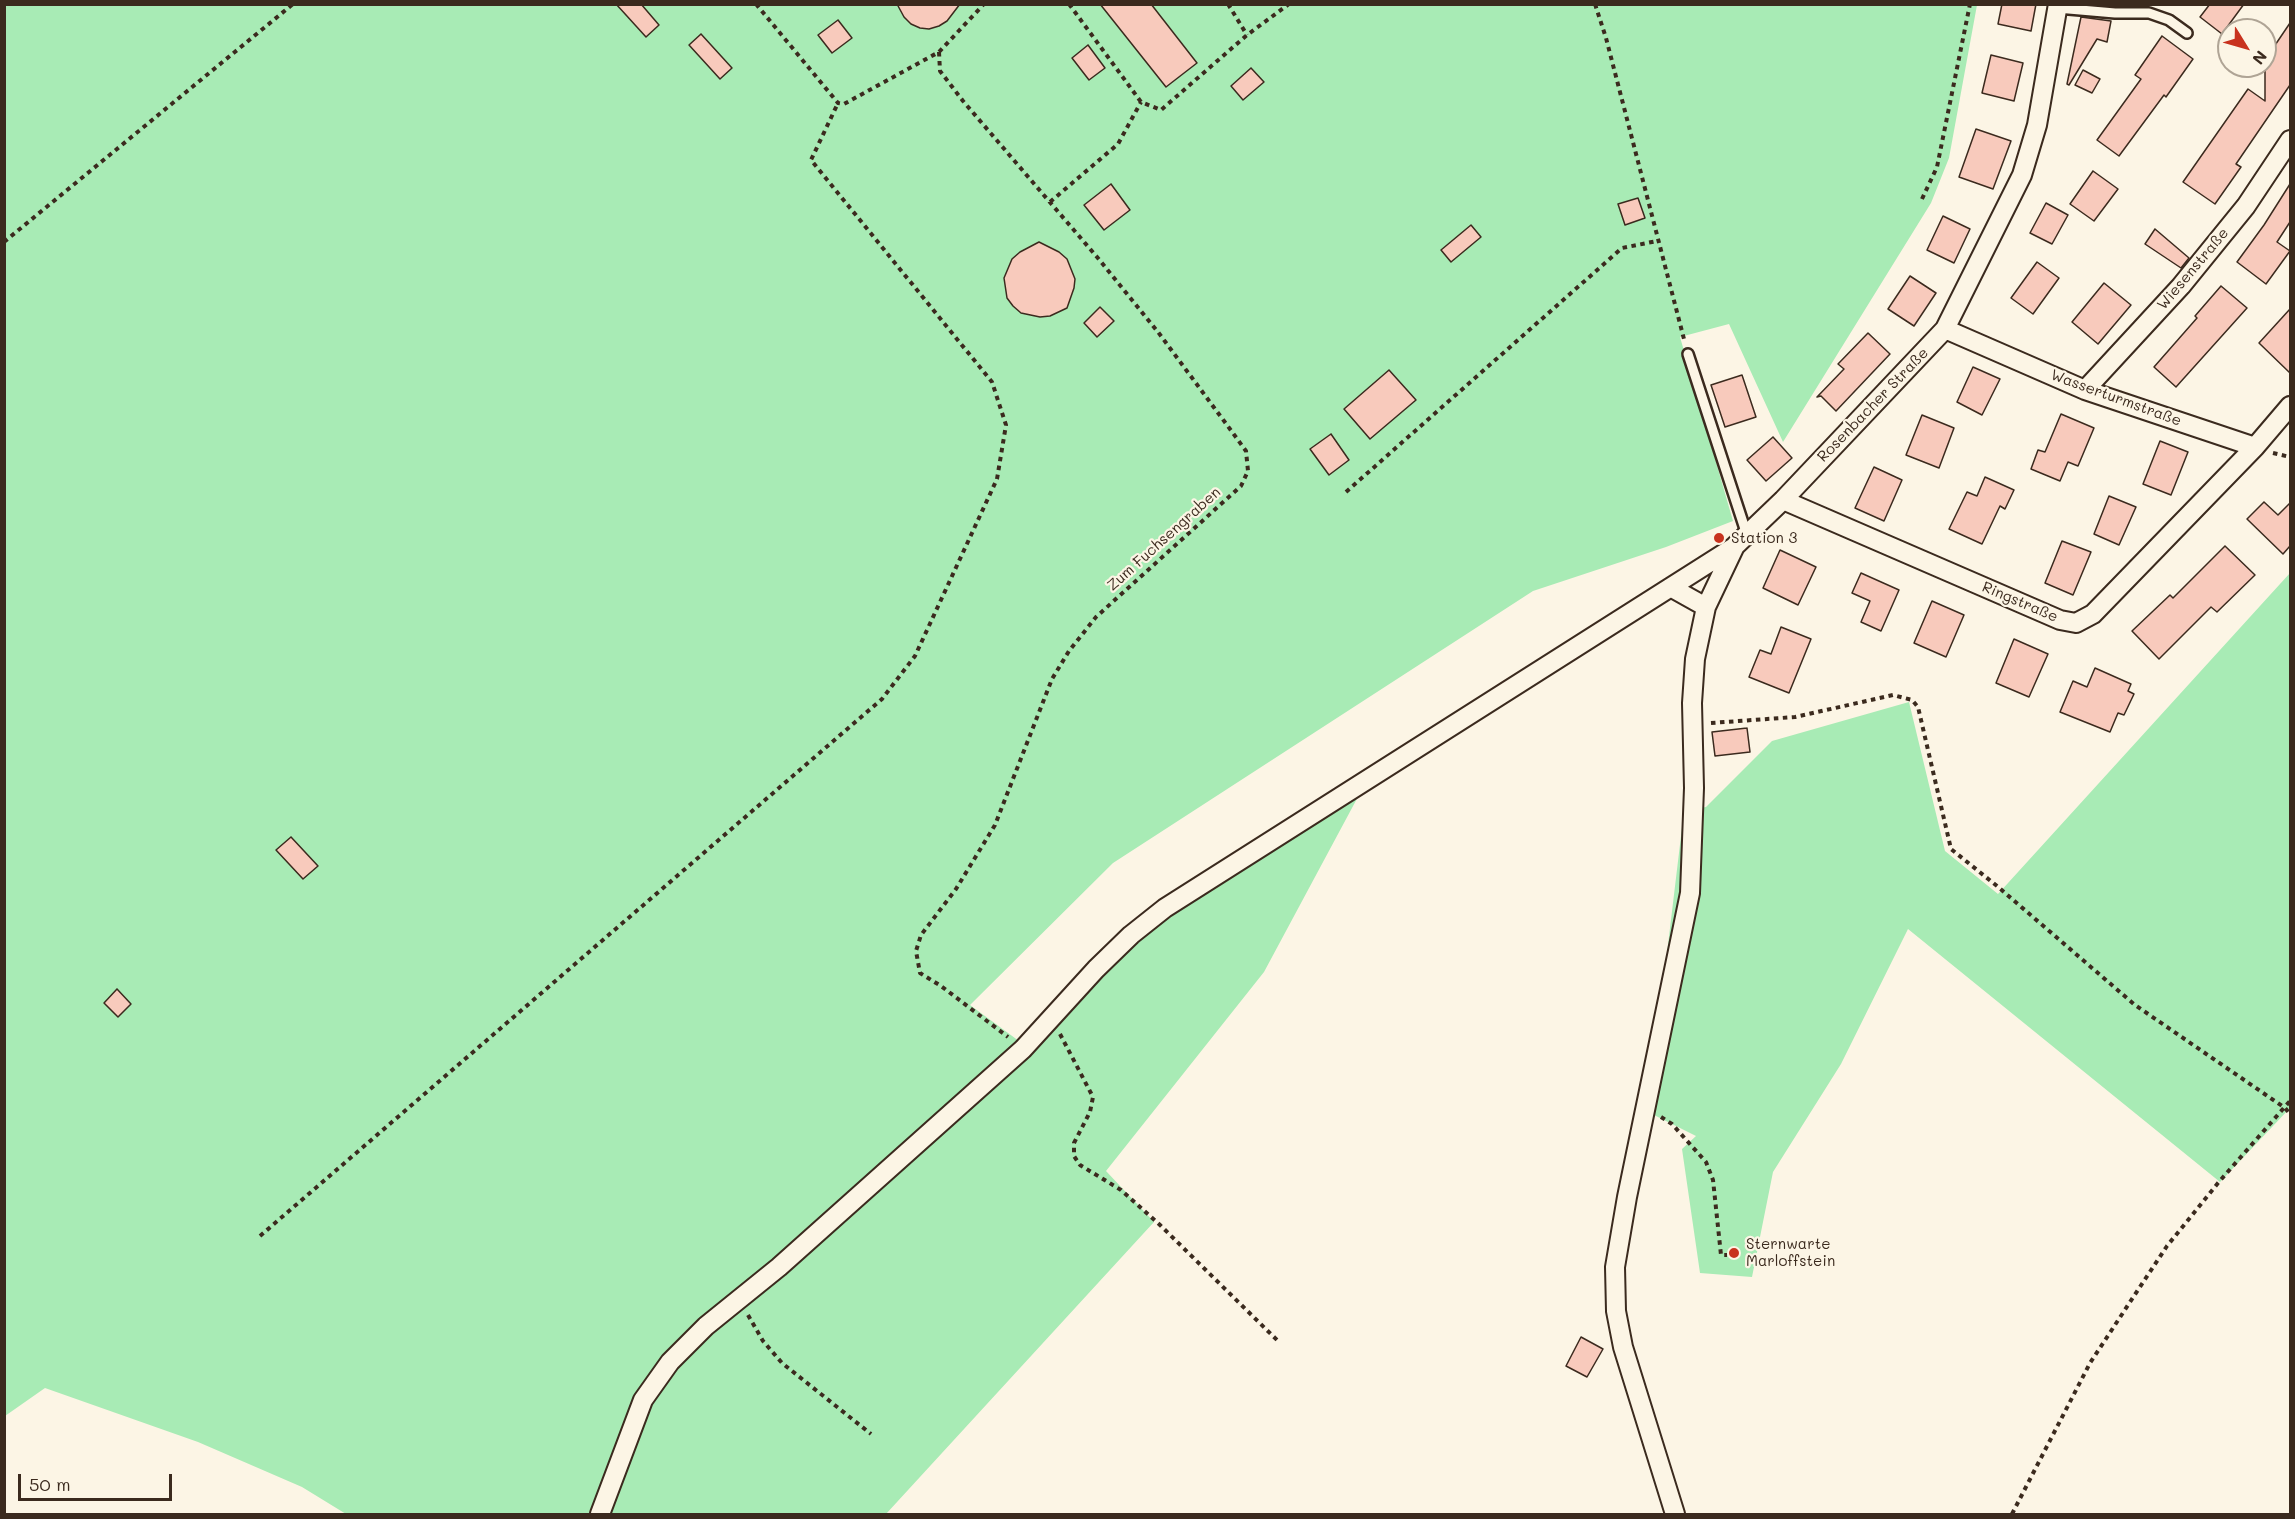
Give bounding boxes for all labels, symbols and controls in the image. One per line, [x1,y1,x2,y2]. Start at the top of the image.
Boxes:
north arrow [2217,18,2277,78]
text: N [2248,47,2272,69]
street label: Wiesenstraße [2153,224,2233,314]
street label: Rosenbacher Straße [1814,344,1932,466]
street label: Wasserturmstraße [2048,366,2184,430]
street label: Zum Fuchsengraben [1104,483,1224,595]
place label: Station 3 [1731,529,1797,547]
marker: Station 3 [1712,531,1726,545]
street label: Ringstraße [1979,578,2061,626]
place label: Sternwarte Marloffstein [1746,1235,1835,1270]
marker: Sternwarte Marloffstein [1727,1246,1741,1260]
scale bar [21,1462,176,1500]
text: 50 m [29,1472,71,1496]

